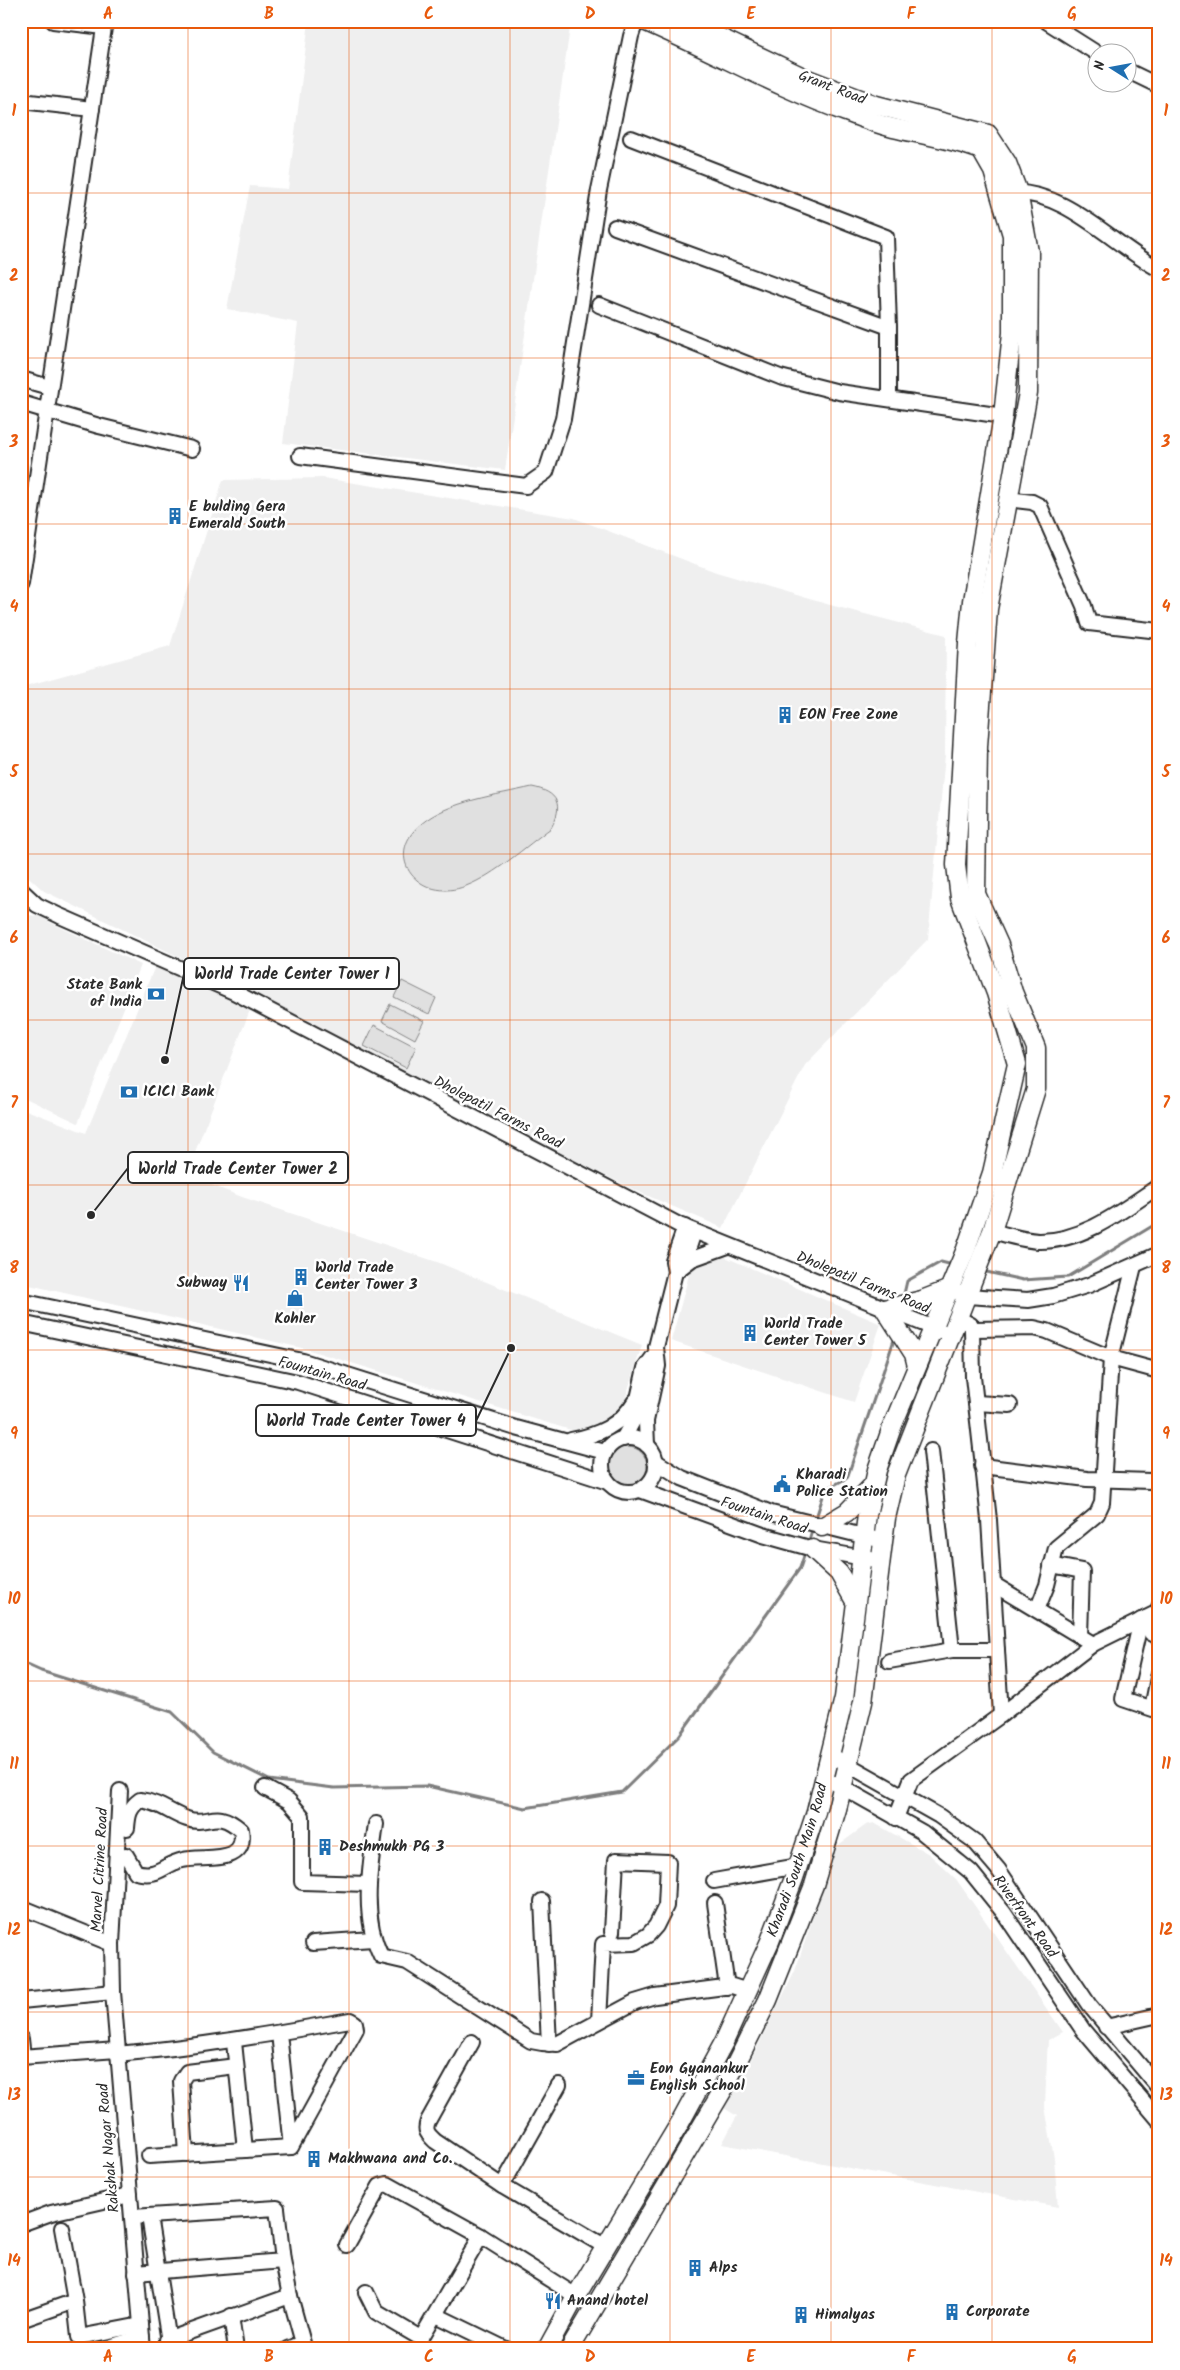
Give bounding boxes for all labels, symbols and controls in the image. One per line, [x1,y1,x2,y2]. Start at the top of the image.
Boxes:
text: A [103,2,113,27]
text: B [264,2,274,27]
text: C [424,2,434,27]
text: D [585,2,596,27]
text: E [747,2,757,27]
text: F [907,2,917,27]
text: G [1067,2,1077,27]
north arrow [1088,42,1138,92]
text: N [1089,59,1112,72]
street label: Grant Road [795,64,870,112]
text: 1 [12,99,17,124]
text: 1 [1164,99,1169,124]
text: 2 [9,264,19,289]
text: 2 [1161,264,1171,289]
text: 3 [9,430,19,455]
text: 3 [1161,430,1171,455]
place label: E bulding Gera Emerald South [189,495,286,536]
building icon: E bulding Gera Emerald South [165,506,185,526]
text: 4 [10,595,19,620]
text: 4 [1162,595,1171,620]
place label: EON Free Zone [799,703,899,727]
building icon: EON Free Zone [775,705,795,725]
text: 5 [9,760,20,785]
text: 5 [1161,760,1172,785]
text: 6 [10,926,19,951]
text: 6 [1162,926,1171,951]
callout: World Trade Center Tower 1 [184,958,399,989]
text: World Trade Center Tower 1 [194,962,390,987]
place label: State Bank of India [67,973,143,1014]
bank icon: State Bank of India [146,984,166,1004]
street label: Dholepatil Farms Road [429,1070,567,1156]
place label: ICICI Bank [143,1080,215,1104]
bank icon: ICICI Bank [119,1082,139,1102]
text: 7 [10,1091,18,1116]
text: 7 [1162,1091,1170,1116]
callout: World Trade Center Tower 2 [128,1152,348,1183]
text: World Trade Center Tower 2 [138,1157,338,1182]
street label: Dholepatil Farms Road [792,1245,934,1321]
text: 8 [9,1256,19,1281]
place label: World Trade Center Tower 3 [315,1256,418,1297]
text: 8 [1161,1256,1171,1281]
building icon: World Trade Center Tower 3 [291,1267,311,1287]
place label: Subway [177,1271,227,1295]
restaurant icon: Subway [231,1273,251,1293]
shop icon: Kohler [285,1288,305,1308]
place label: Kohler [274,1307,316,1331]
place label: World Trade Center Tower 5 [764,1312,867,1353]
building icon: World Trade Center Tower 5 [740,1323,760,1343]
street label: Fountain Road [275,1350,369,1398]
callout: World Trade Center Tower 4 [256,1405,476,1436]
text: World Trade Center Tower 4 [266,1409,466,1434]
text: 9 [10,1422,18,1447]
text: 9 [1162,1422,1170,1447]
place label: Kharadi Police Station [796,1463,888,1504]
public building icon: Kharadi Police Station [772,1474,792,1494]
street label: Fountain Road [717,1491,811,1542]
text: 10 [7,1587,21,1612]
text: 10 [1159,1587,1173,1612]
text: 11 [9,1752,19,1777]
text: 11 [1161,1752,1171,1777]
street label: Kharadi South Main Road [760,1780,835,1941]
street label: Marvel Citrine Road [85,1807,115,1933]
place label: Deshmukh PG 3 [339,1835,444,1859]
building icon: Deshmukh PG 3 [315,1837,335,1857]
street label: Riverfront Road [987,1870,1064,1964]
text: 12 [7,1918,21,1943]
text: 12 [1159,1918,1173,1943]
place label: Eon Gyanankur English School [650,2057,749,2098]
office icon: Eon Gyanankur English School [626,2068,646,2088]
street label: Rakshak Nagar Road [91,2082,127,2214]
text: 13 [7,2083,21,2108]
text: 13 [1159,2083,1173,2108]
place label: Makhwana and Co. [328,2147,452,2171]
building icon: Makhwana and Co. [304,2149,324,2169]
text: 14 [7,2249,21,2274]
text: 14 [1159,2249,1173,2274]
place label: Alps [709,2256,738,2280]
building icon: Alps [685,2258,705,2278]
place label: Anand hotel [567,2289,648,2313]
restaurant icon: Anand hotel [543,2291,563,2311]
place label: Corporate [966,2300,1030,2324]
building icon: Corporate [942,2302,962,2322]
place label: Himalyas [815,2303,875,2327]
building icon: Himalyas [791,2305,811,2325]
text: A [103,2345,113,2370]
text: B [264,2345,274,2370]
text: C [424,2345,434,2370]
text: D [585,2345,596,2370]
text: E [747,2345,757,2370]
text: F [907,2345,917,2370]
text: G [1067,2345,1077,2370]

